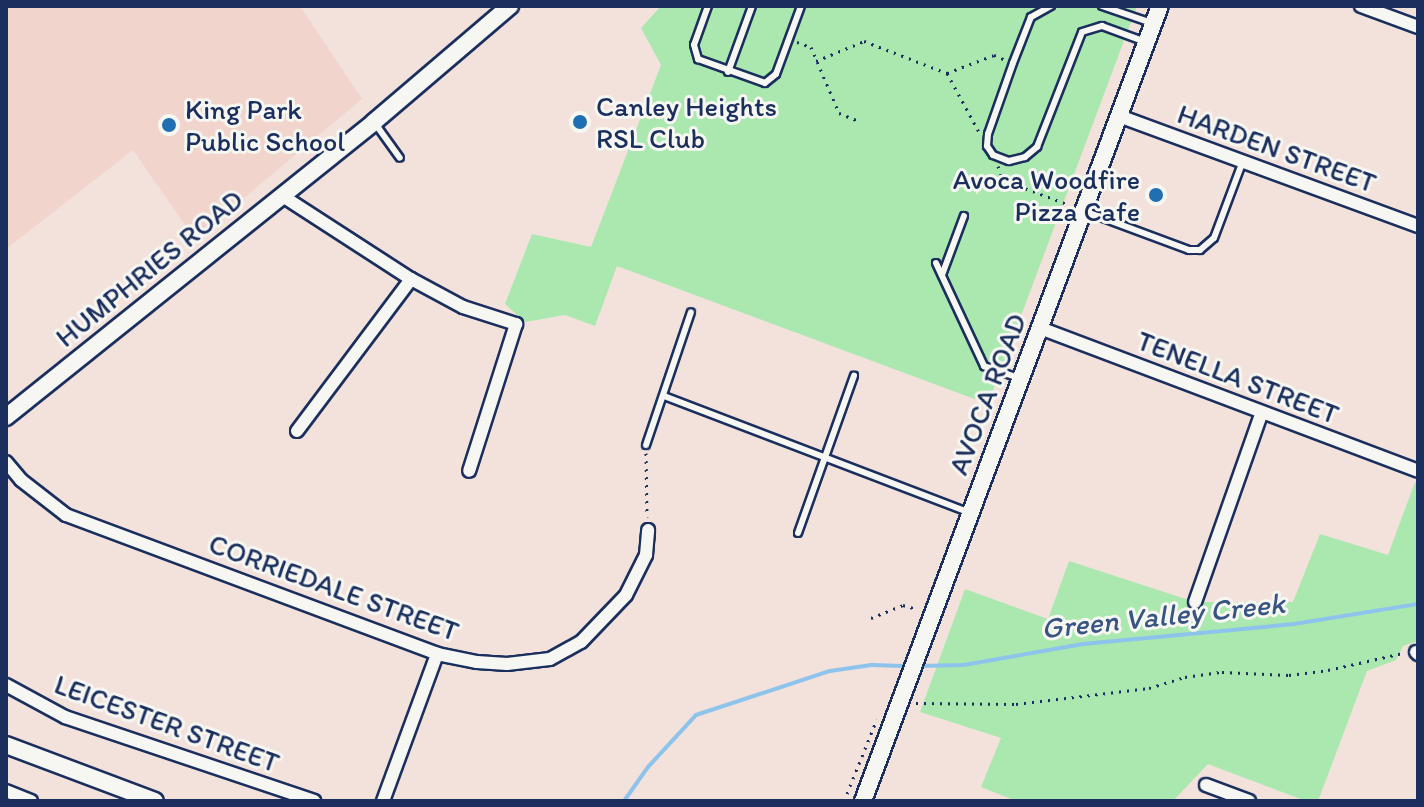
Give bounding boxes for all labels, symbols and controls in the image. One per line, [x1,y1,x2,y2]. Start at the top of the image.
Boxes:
place label: Canley Heights RSL Club [596,89,777,155]
place label: King Park Public School [185,92,345,158]
street label: HARDEN STREET [1173,96,1381,200]
marker: Canley Heights RSL Club [571,113,589,131]
marker: King Park Public School [160,116,178,134]
place label: Avoca Woodfire Pizza Cafe [954,162,1140,228]
street label: HUMPHRIES ROAD [49,182,249,354]
marker: Avoca Woodfire Pizza Cafe [1147,186,1165,204]
street label: AVOCA ROAD [941,309,1033,479]
street label: TENELLA STREET [1132,323,1344,431]
street label: CORRIEDALE STREET [204,526,464,648]
water label: Green Valley Creek [1040,585,1286,647]
street label: LEICESTER STREET [50,667,284,779]

